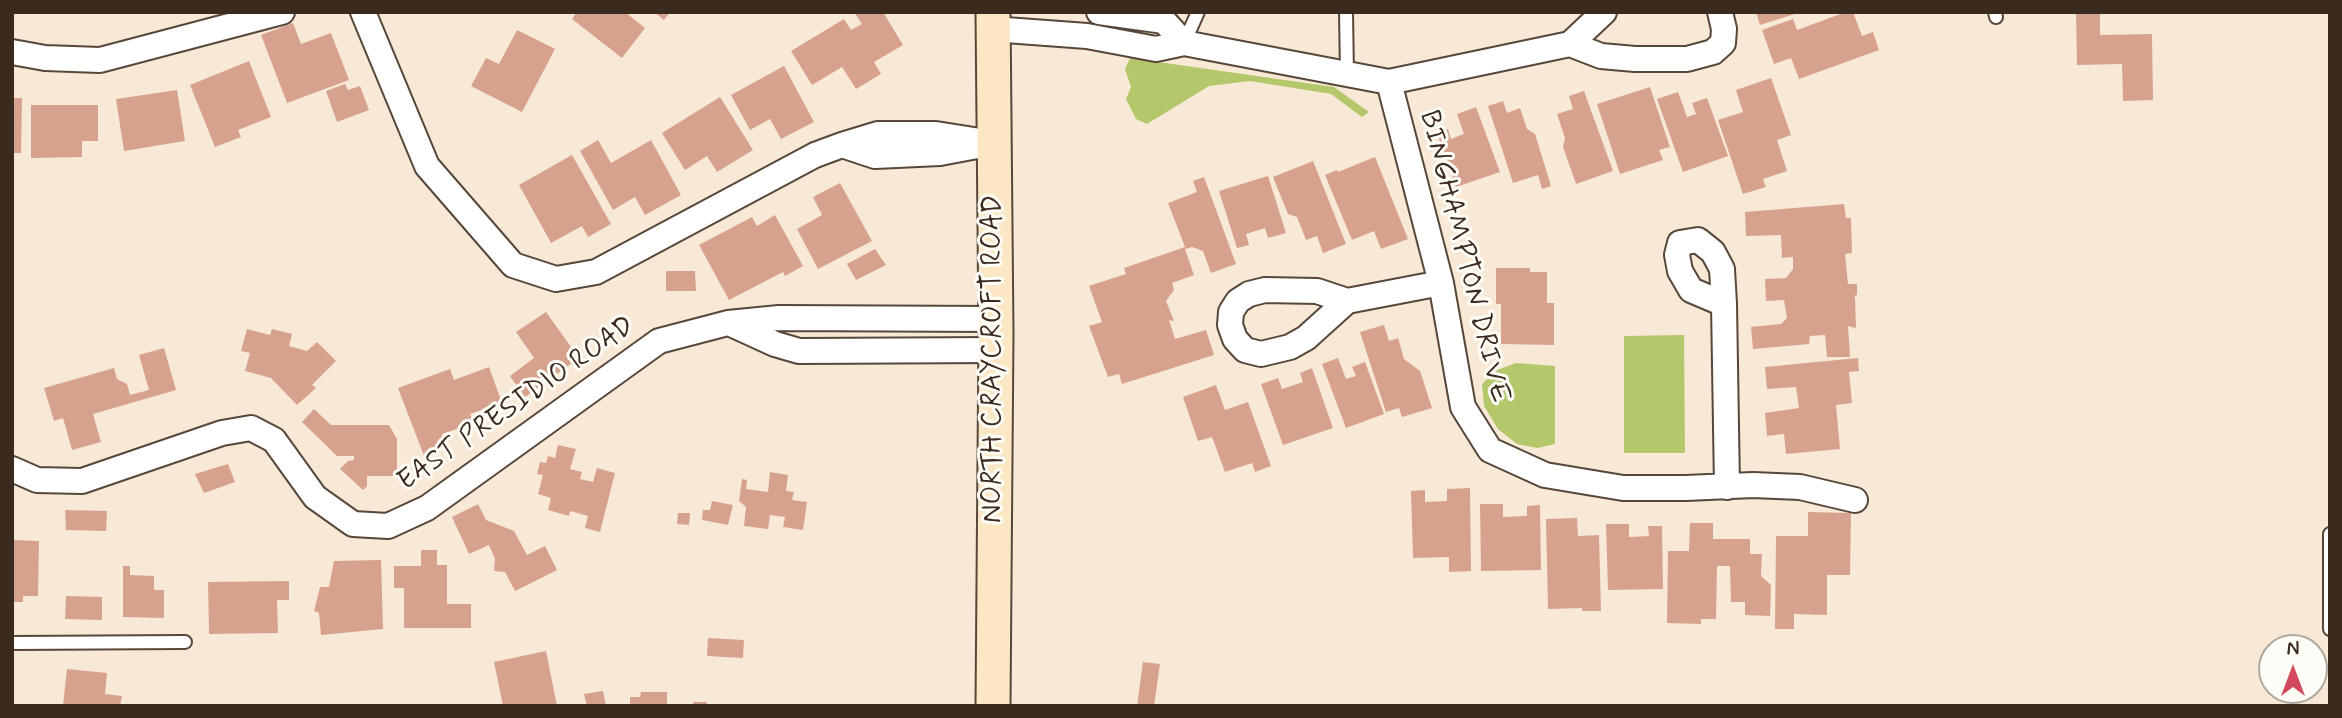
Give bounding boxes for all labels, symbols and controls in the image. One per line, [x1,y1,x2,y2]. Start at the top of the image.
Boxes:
street label: BINGHAMPTON DRIVE [1410,107,1516,407]
street label: NORTH CRAYCROFT ROAD [977,195,1011,523]
street label: EAST PRESIDIO ROAD [392,311,642,499]
north arrow [2258,634,2328,704]
text: N [2287,637,2299,662]

